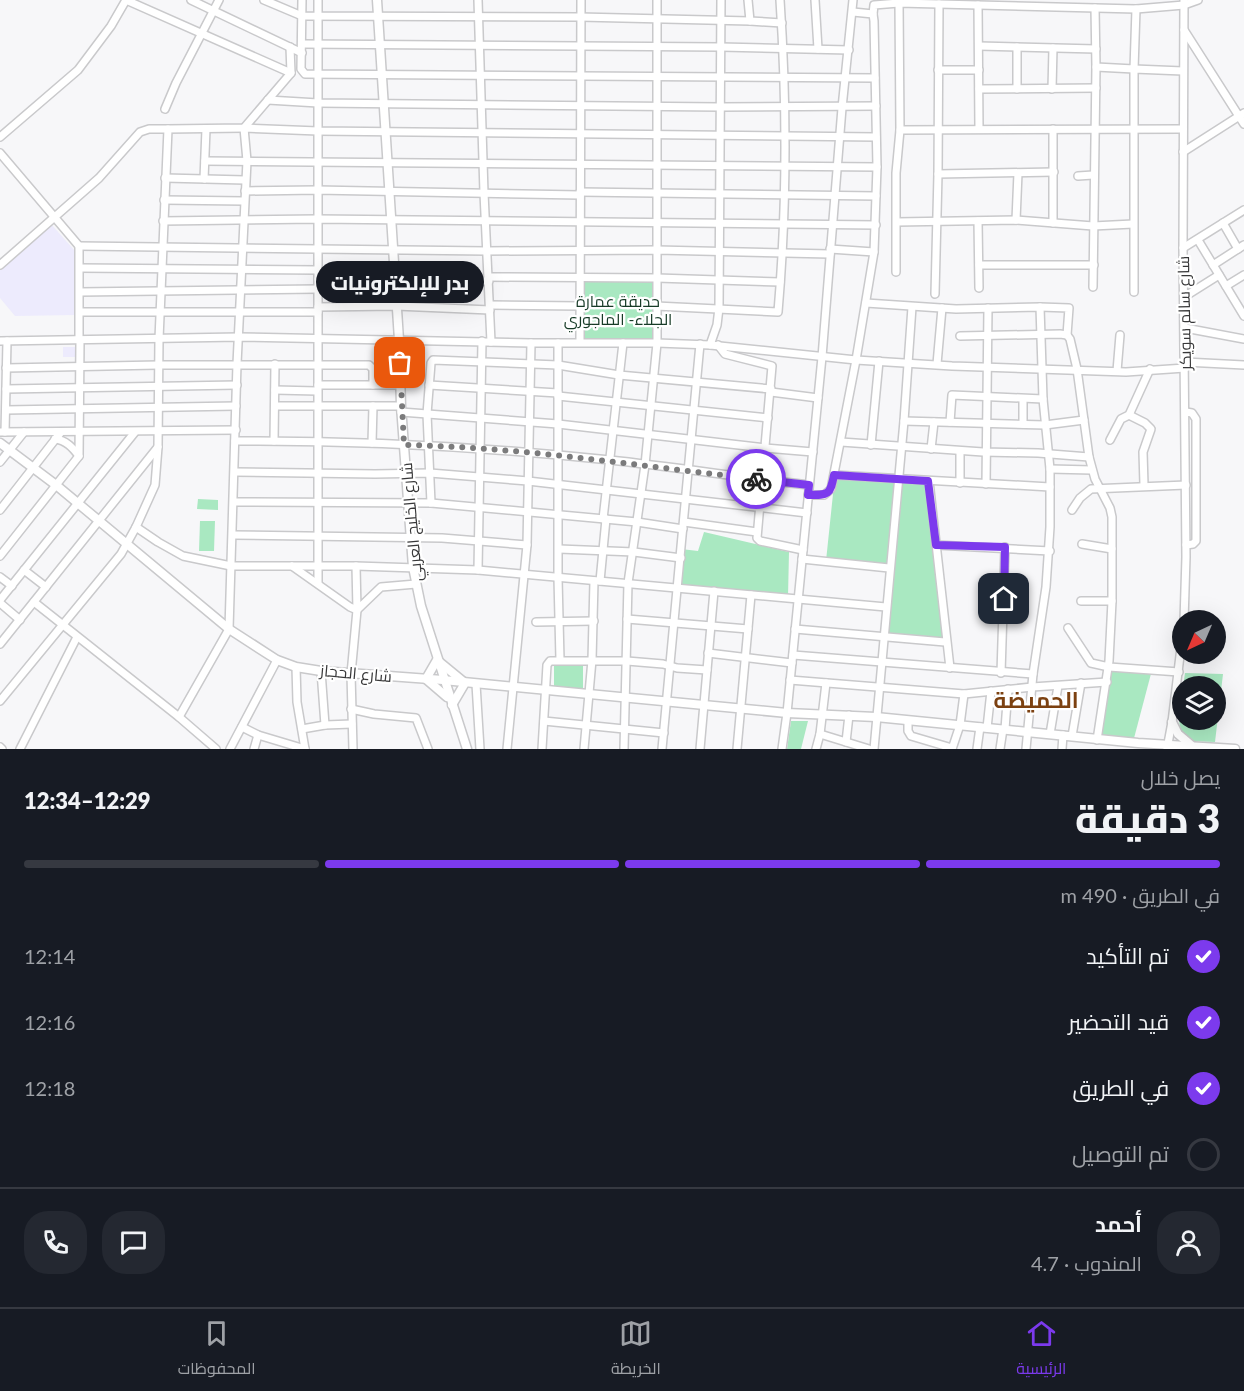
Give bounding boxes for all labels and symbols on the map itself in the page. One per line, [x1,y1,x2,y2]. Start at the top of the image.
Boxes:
street label: شارع سالم سويكر [1173,256,1197,371]
callout: بدر للإلكترونيات [316,261,484,303]
park label: حديقة عمارة الجلاء- الماجوري [564,291,672,333]
pin [374,337,425,388]
courier [726,449,786,509]
street label: شارع الخليج العربي [396,461,430,582]
pin [978,573,1029,624]
north arrow [1172,610,1226,664]
street label: شارع الحجاز [318,660,393,688]
district label: الحميضة [993,686,1079,713]

